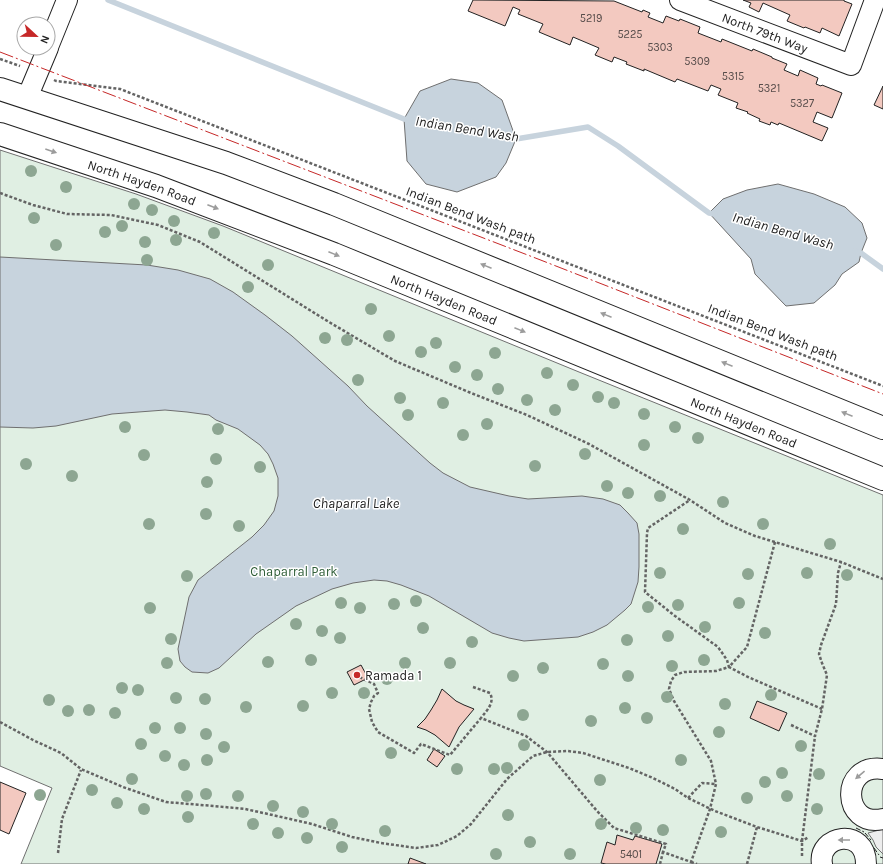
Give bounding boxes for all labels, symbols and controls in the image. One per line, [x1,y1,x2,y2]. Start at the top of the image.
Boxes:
street label: North 79th Way [720,9,810,55]
house number: 5219 [580,12,602,25]
north arrow [16,16,56,56]
house number: 5225 [617,28,643,41]
text: N [37,33,52,46]
house number: 5303 [647,41,673,54]
house number: 5309 [684,55,710,68]
house number: 5315 [722,70,744,83]
house number: 5321 [758,82,780,95]
house number: 5327 [790,97,814,110]
water label: Indian Bend Wash [414,112,520,146]
one-way arrow [45,148,57,154]
street label: North Hayden Road [86,156,198,208]
street label: Indian Bend Wash path [404,183,538,247]
one-way arrow [208,205,220,211]
water label: Indian Bend Wash [730,208,836,254]
one-way arrow [329,252,341,258]
one-way arrow [479,263,491,269]
street label: North Hayden Road [389,271,500,328]
street label: Indian Bend Wash path [706,300,840,364]
one-way arrow [600,312,612,318]
one-way arrow [514,327,525,333]
one-way arrow [720,361,732,367]
street label: North Hayden Road [688,393,799,451]
one-way arrow [840,410,852,416]
water label: Chaparral Lake [313,495,400,512]
park label: Chaparral Park [250,564,338,579]
place label: Ramada 1 [365,668,422,683]
marker: Ramada 1 [352,670,362,680]
one-way arrow [855,771,865,779]
one-way arrow [837,837,850,843]
house number: 5401 [620,848,642,861]

